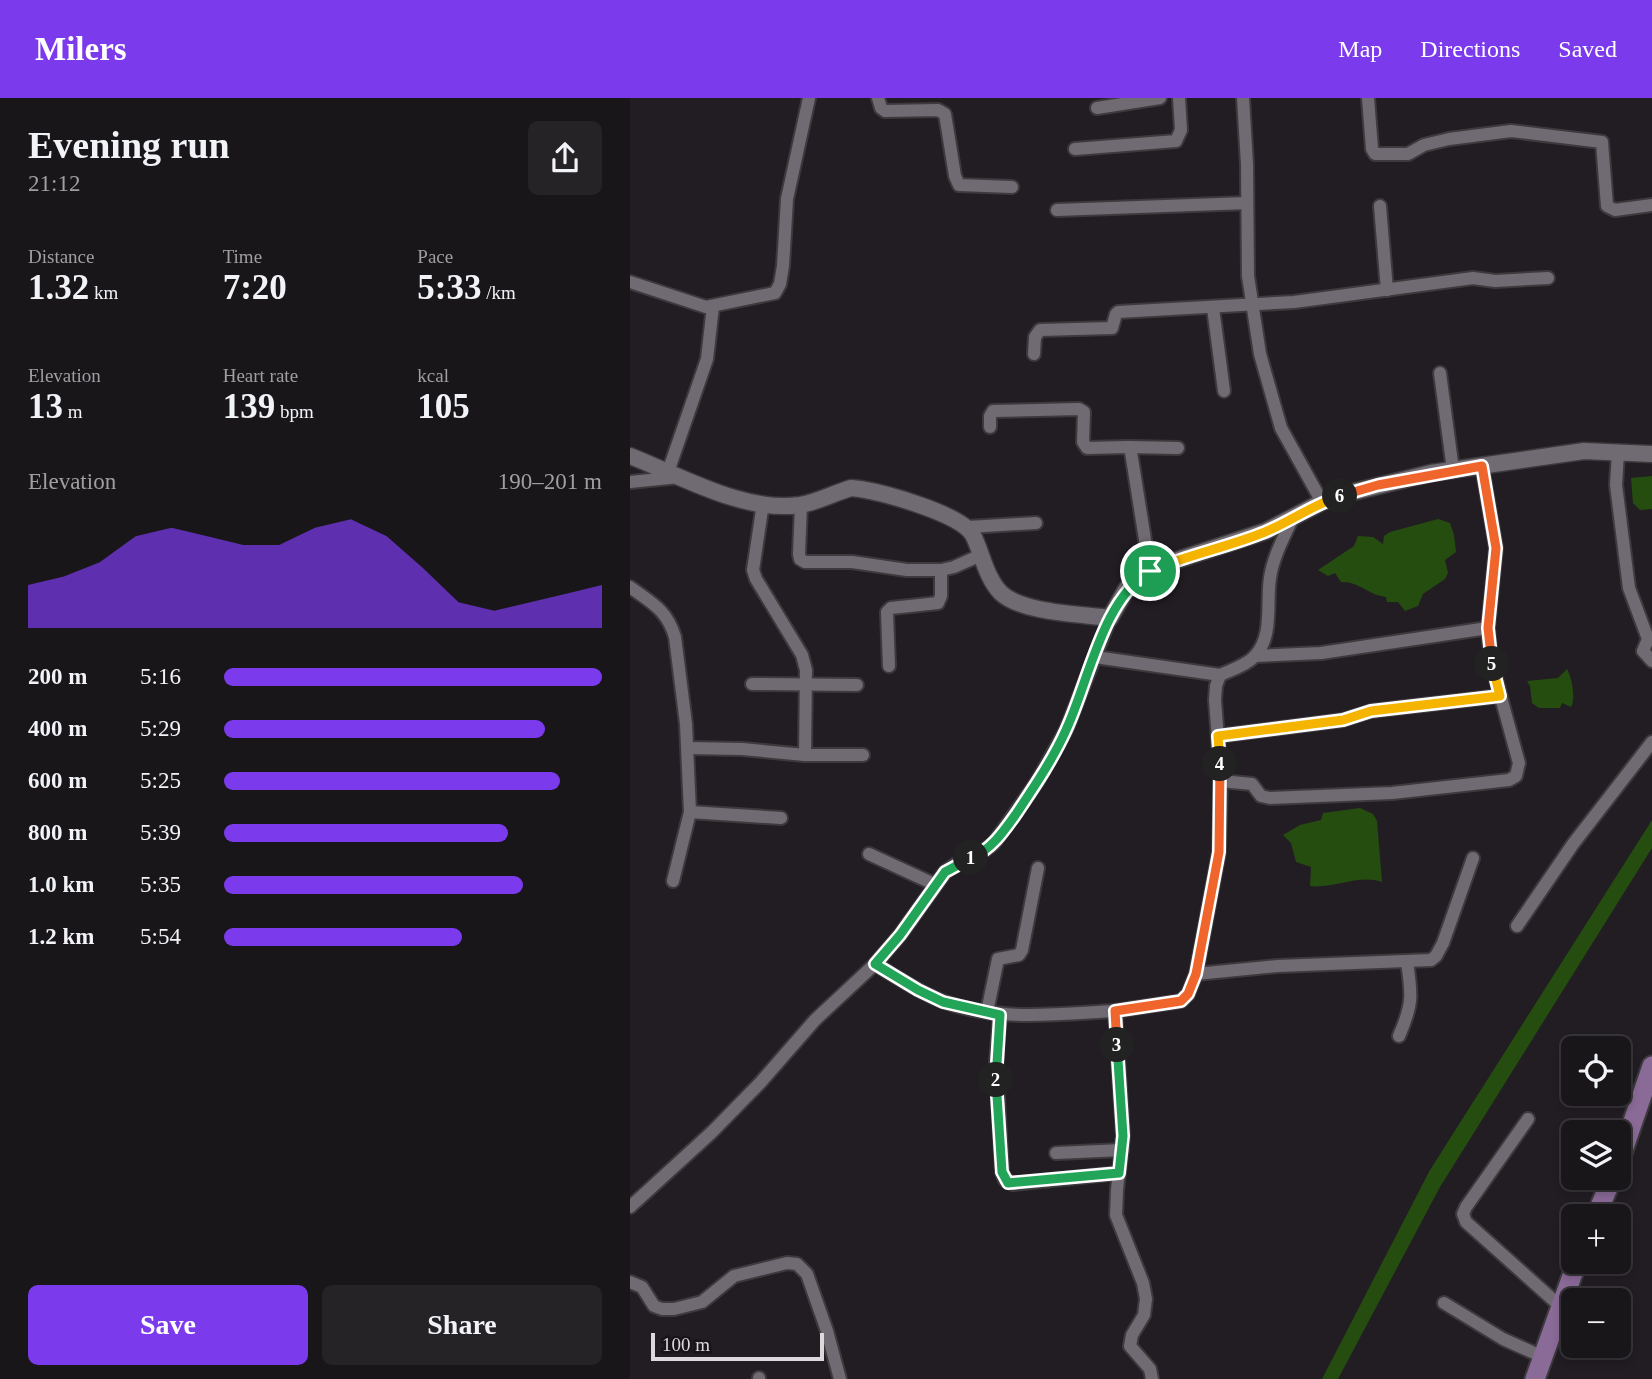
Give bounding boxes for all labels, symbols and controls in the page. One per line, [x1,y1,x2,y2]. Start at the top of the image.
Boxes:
text: Milers [35,31,127,67]
text: Map [1338,36,1382,62]
text: Directions [1420,36,1520,62]
text: Saved [1558,36,1617,62]
button: share [528,121,602,195]
text: Evening run [28,124,230,166]
text: 21:12 [28,171,80,196]
text: Distance [28,246,94,267]
text: Time [223,246,262,267]
text: Pace [417,246,453,267]
text: 1.32 [28,268,89,307]
text: 7:20 [223,268,287,307]
text: 5:33 [417,268,481,307]
text: km [89,282,118,303]
text: /km [481,282,516,303]
text: Elevation [28,365,101,386]
text: Heart rate [223,365,298,386]
text: kcal [417,365,449,386]
text: 13 [28,387,63,426]
text: 139 [223,387,275,426]
text: 105 [417,387,470,426]
text: m [63,401,83,422]
text: bpm [275,401,314,422]
text: Elevation [28,469,116,494]
text: 190–201 m [498,469,602,494]
pin: 6 [1322,478,1358,514]
text: 6 [1335,485,1344,506]
pin [1120,541,1180,601]
icon: arrive [1131,552,1169,590]
pin: 5 [1474,646,1510,682]
text: 5 [1487,653,1496,674]
text: 200 m [28,664,87,689]
text: 5:16 [140,664,181,689]
text: 400 m [28,716,87,741]
text: 5:29 [140,716,181,741]
pin: 4 [1202,746,1238,782]
text: 4 [1215,753,1224,774]
text: 600 m [28,768,87,793]
text: 5:25 [140,768,181,793]
text: 800 m [28,820,87,845]
text: 5:39 [140,820,181,845]
pin: 1 [954,840,988,876]
text: 1 [966,847,975,868]
text: 1.0 km [28,872,94,897]
text: 5:35 [140,872,181,897]
text: 1.2 km [28,924,94,949]
text: 5:54 [140,924,181,949]
pin: 3 [1100,1028,1134,1062]
text: 3 [1112,1034,1121,1055]
map controls [1561,1036,1631,1358]
button: locate [1561,1036,1631,1106]
pin: 2 [978,1062,1014,1098]
text: 2 [991,1069,1000,1090]
button: layers [1561,1120,1631,1190]
button: + [1561,1204,1631,1274]
button: Save [28,1285,308,1365]
button: Share [322,1285,602,1365]
button: − [1561,1288,1631,1358]
scale bar [651,1330,824,1362]
text: 100 m [662,1334,710,1355]

